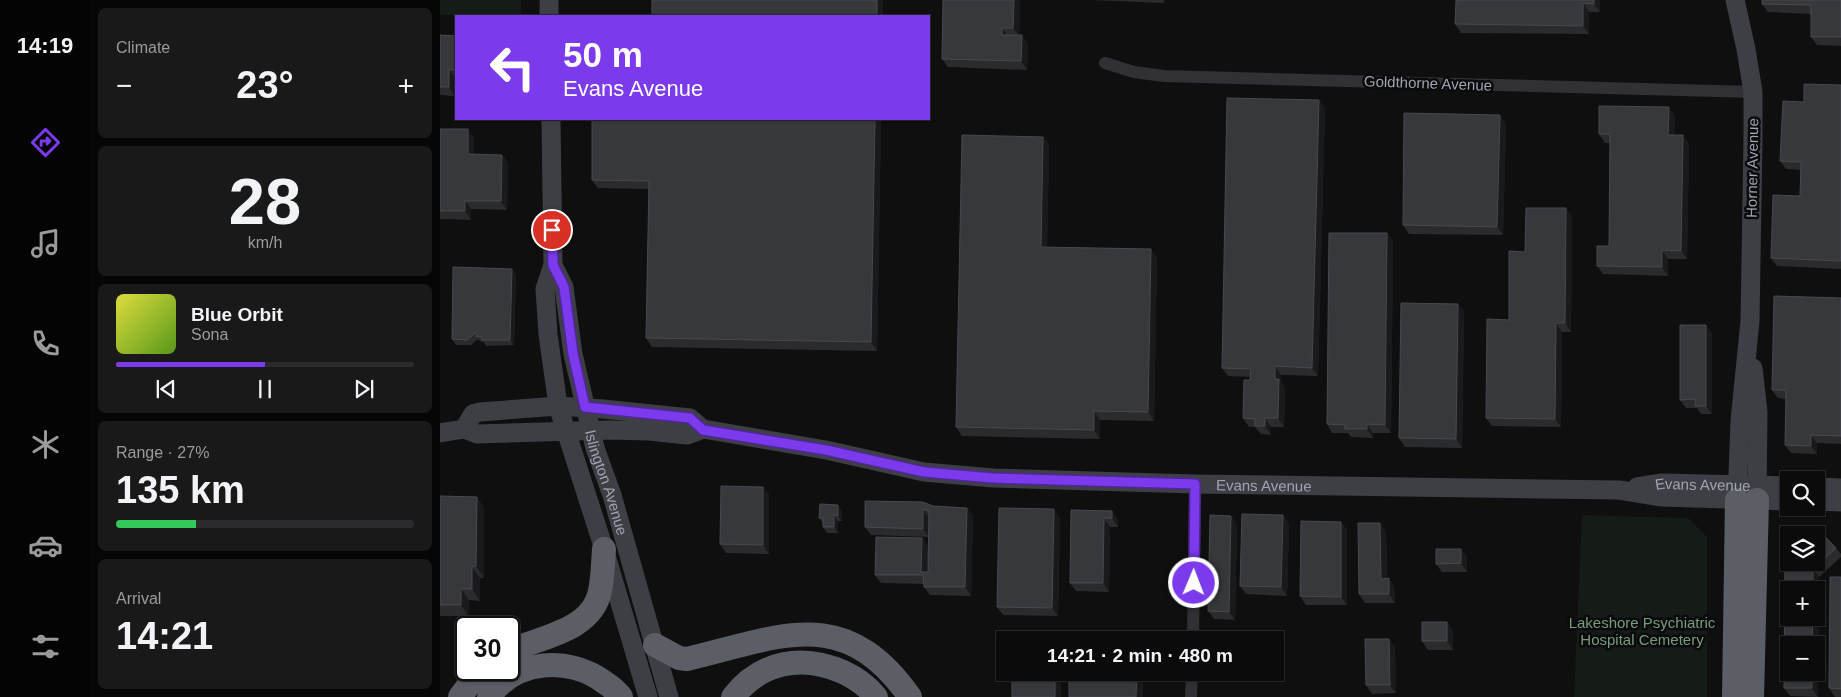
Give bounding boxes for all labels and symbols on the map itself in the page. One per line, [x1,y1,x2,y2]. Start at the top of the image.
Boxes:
street label: Goldthorne Avenue [1364,72,1492,94]
street label: Horner Avenue [1743,118,1761,218]
pin [531,209,573,251]
street label: Islington Avenue [582,428,631,537]
street label: Evans Avenue [1654,474,1751,494]
street label: Evans Avenue [1216,476,1312,494]
position arrow [1167,556,1219,608]
park label: Lakeshore Psychiatric Hospital Cemetery [1569,614,1716,648]
speed limit sign: 30 [455,616,520,681]

